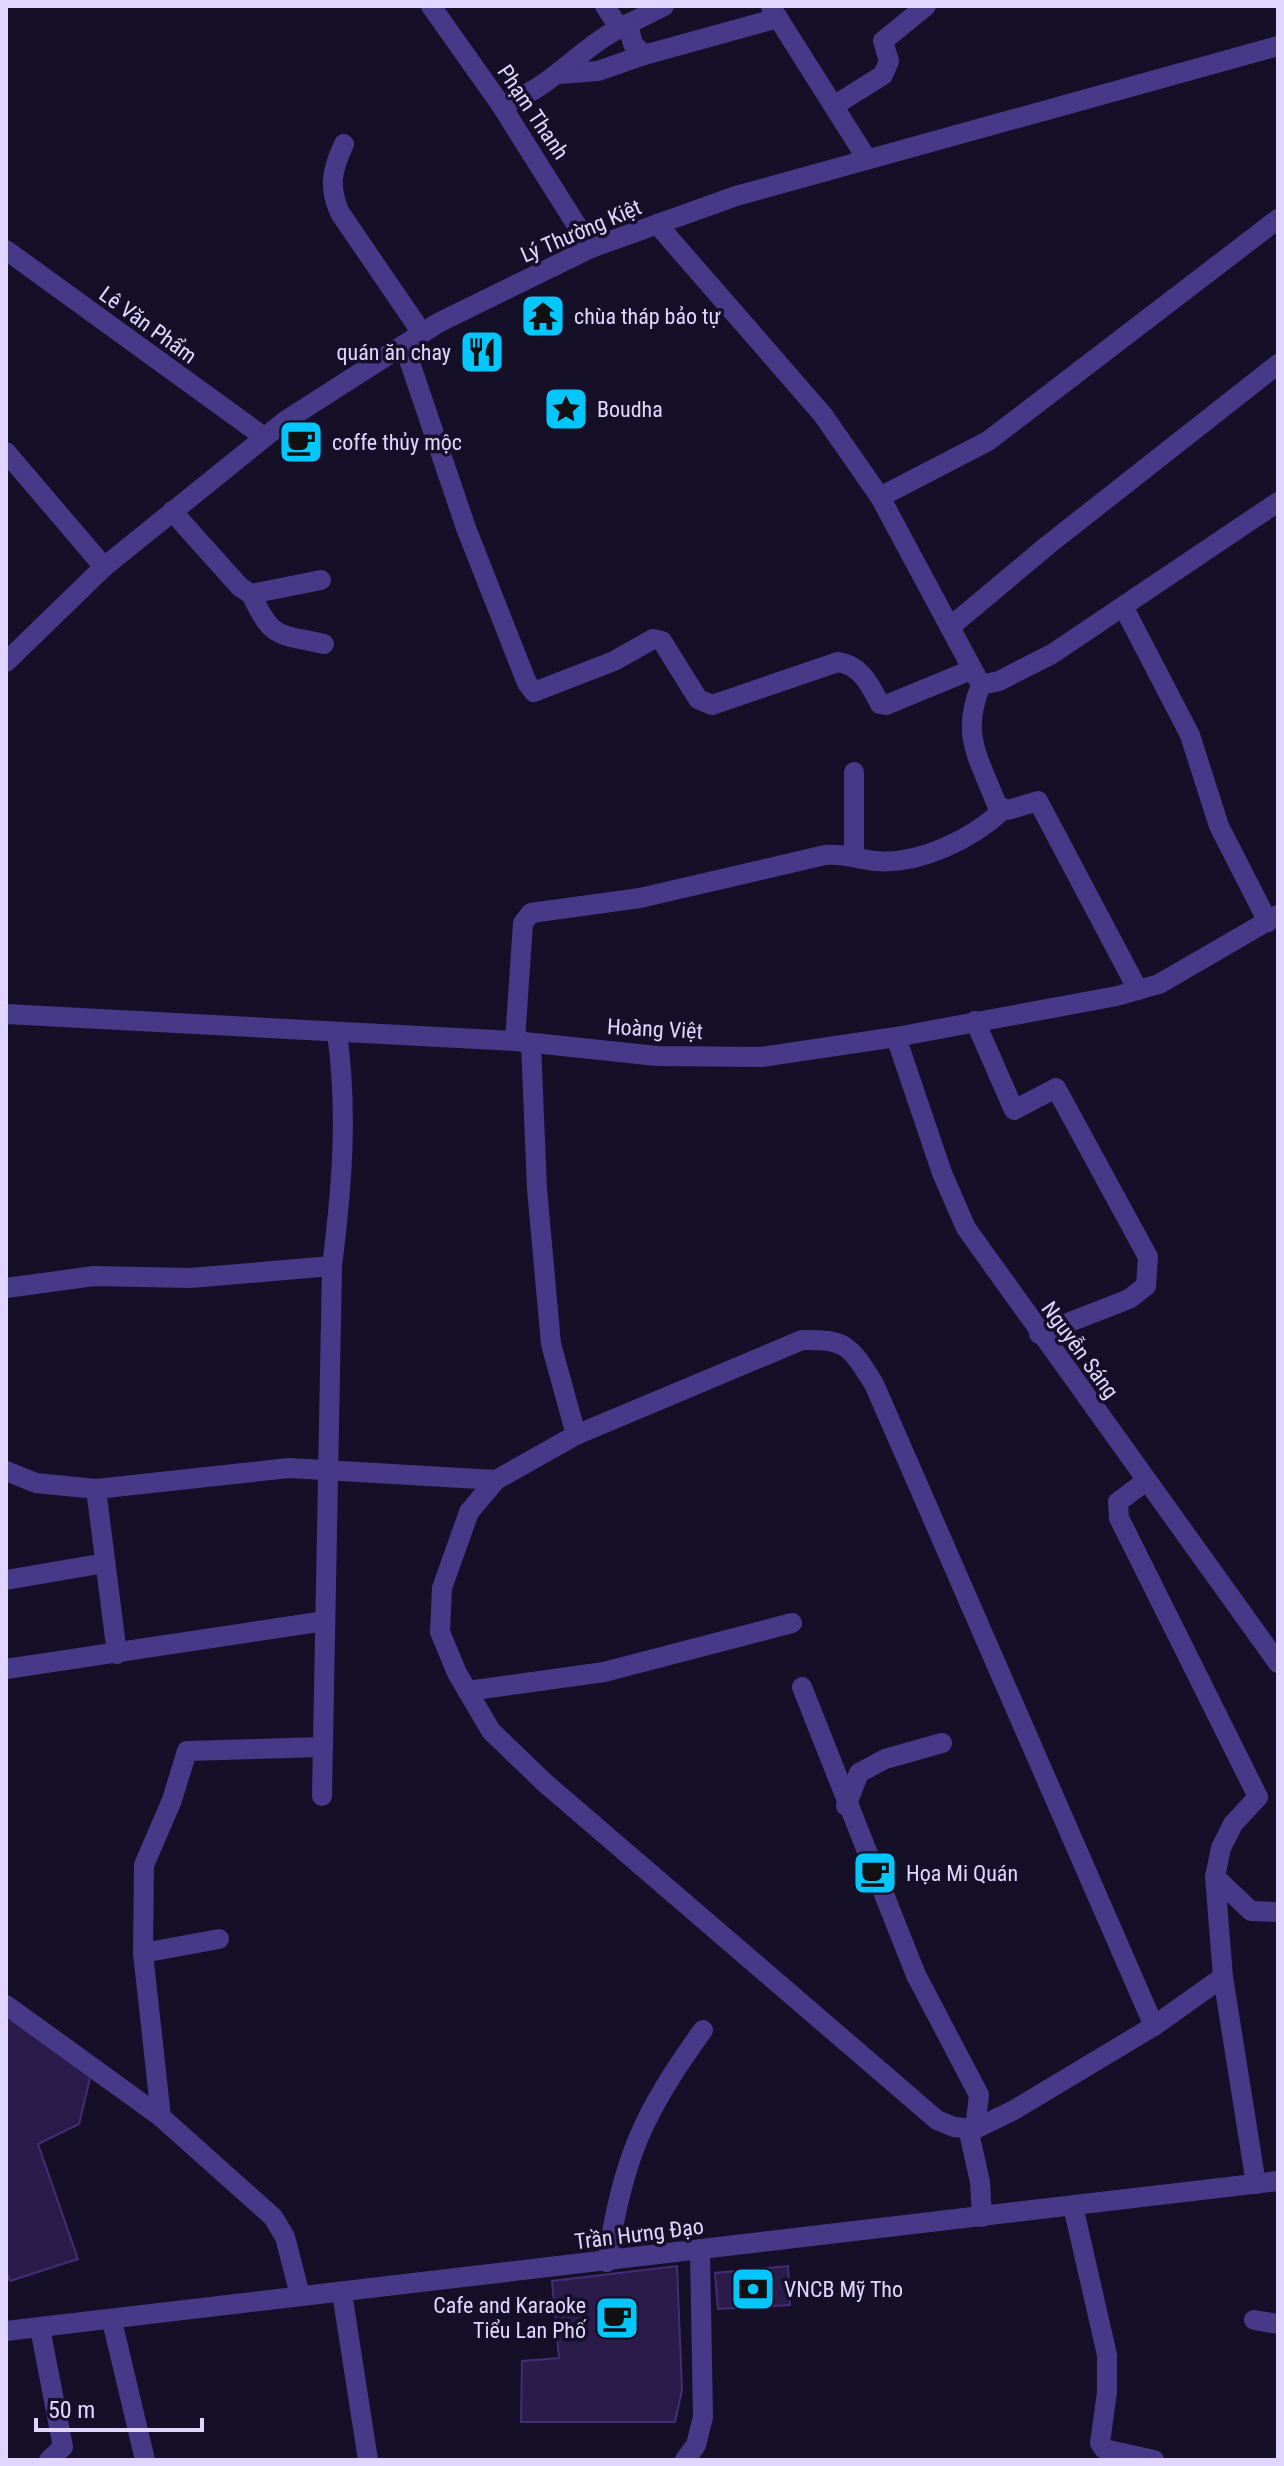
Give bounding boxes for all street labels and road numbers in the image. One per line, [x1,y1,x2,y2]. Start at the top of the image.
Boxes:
street label: Phạm Thanh [492,60,574,164]
street label: Lý Thường Kiệt [517,194,645,268]
street label: Lê Văn Phẩm [95,281,201,369]
street label: Hoàng Việt [606,1014,704,1044]
street label: Nguyễn Sáng [1036,1297,1124,1403]
street label: Trần Hưng Đạo [573,2214,705,2254]

